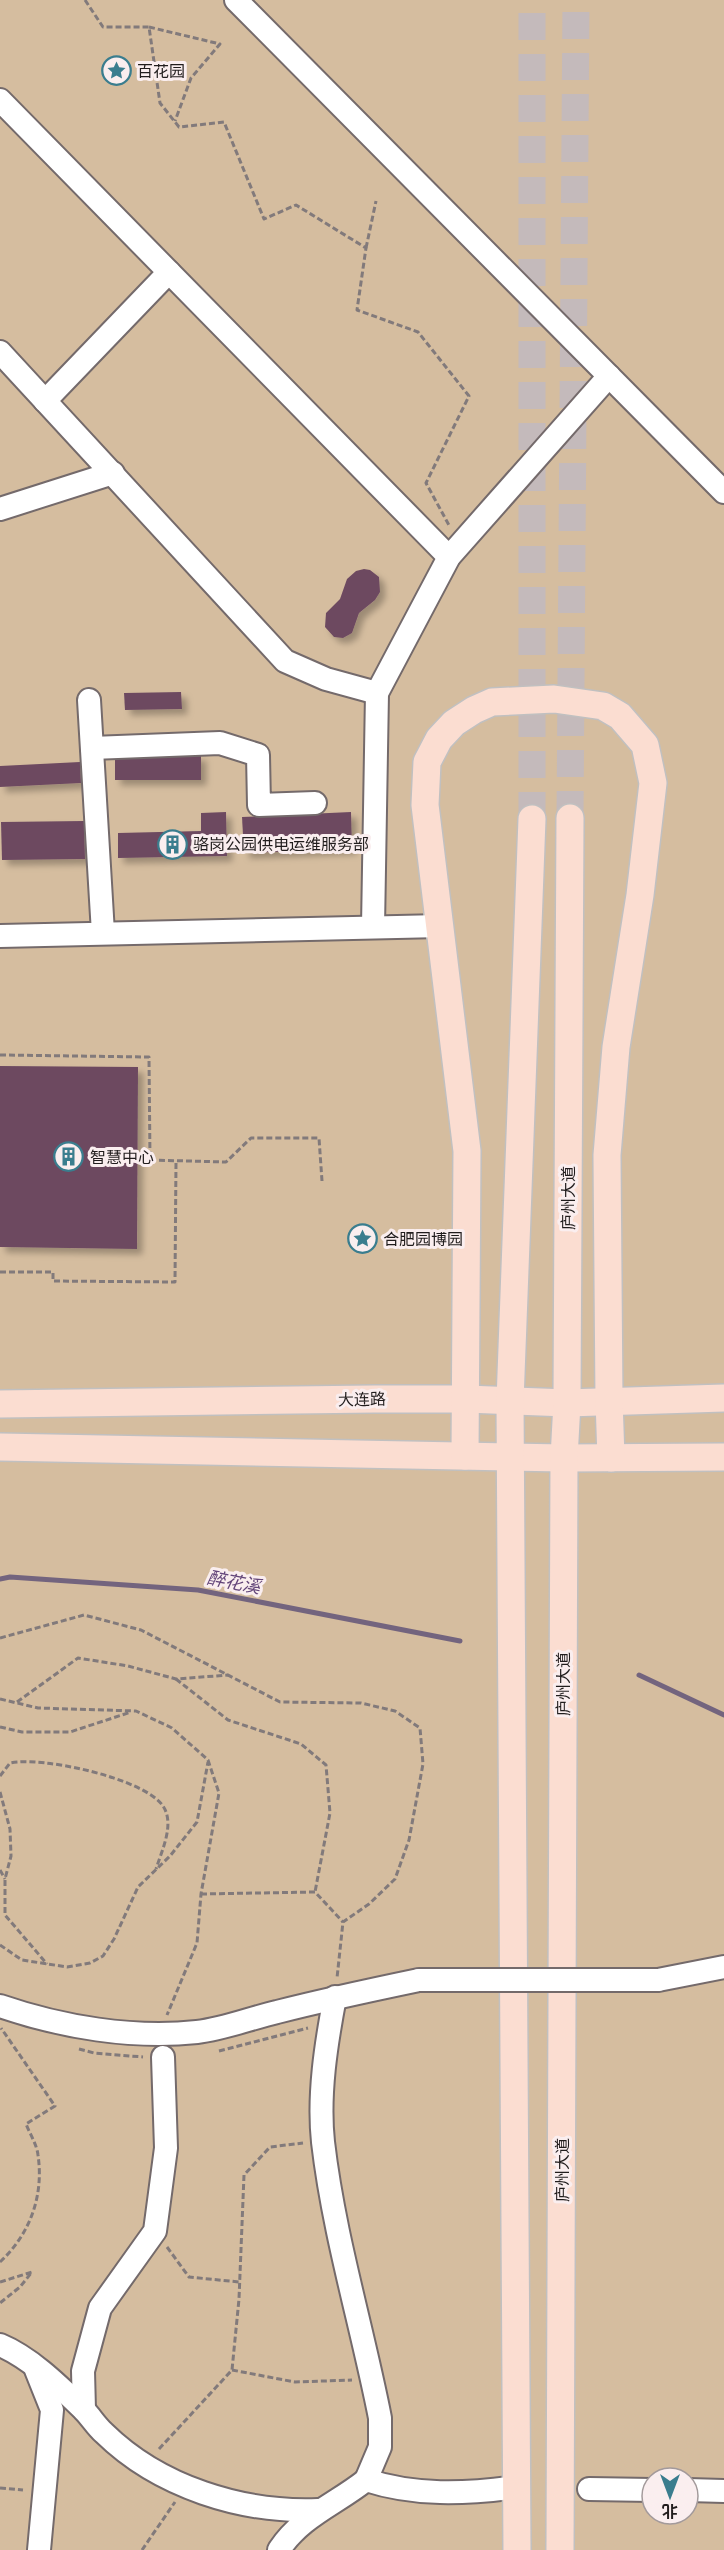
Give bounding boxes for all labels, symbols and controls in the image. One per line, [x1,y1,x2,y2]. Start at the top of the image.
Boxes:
place icon: 百花园 [100,55,132,87]
place label: 百花园 [137,61,185,81]
building icon: 骆岗公园供电运维服务部 [156,828,188,860]
place label: 骆岗公园供电运维服务部 [193,834,369,854]
building icon: 智慧中心 [53,1141,85,1173]
place label: 智慧中心 [90,1147,154,1167]
street label: 庐州大道 [558,1166,578,1230]
place icon: 合肥园博园 [346,1223,378,1255]
place label: 合肥园博园 [383,1229,463,1249]
street label: 大连路 [338,1389,386,1409]
water label: 醉花溪 [205,1566,265,1599]
street label: 庐州大道 [553,1652,573,1716]
street label: 庐州大道 [552,2138,572,2202]
north arrow [640,2466,700,2526]
text: 北 [662,2501,678,2521]

